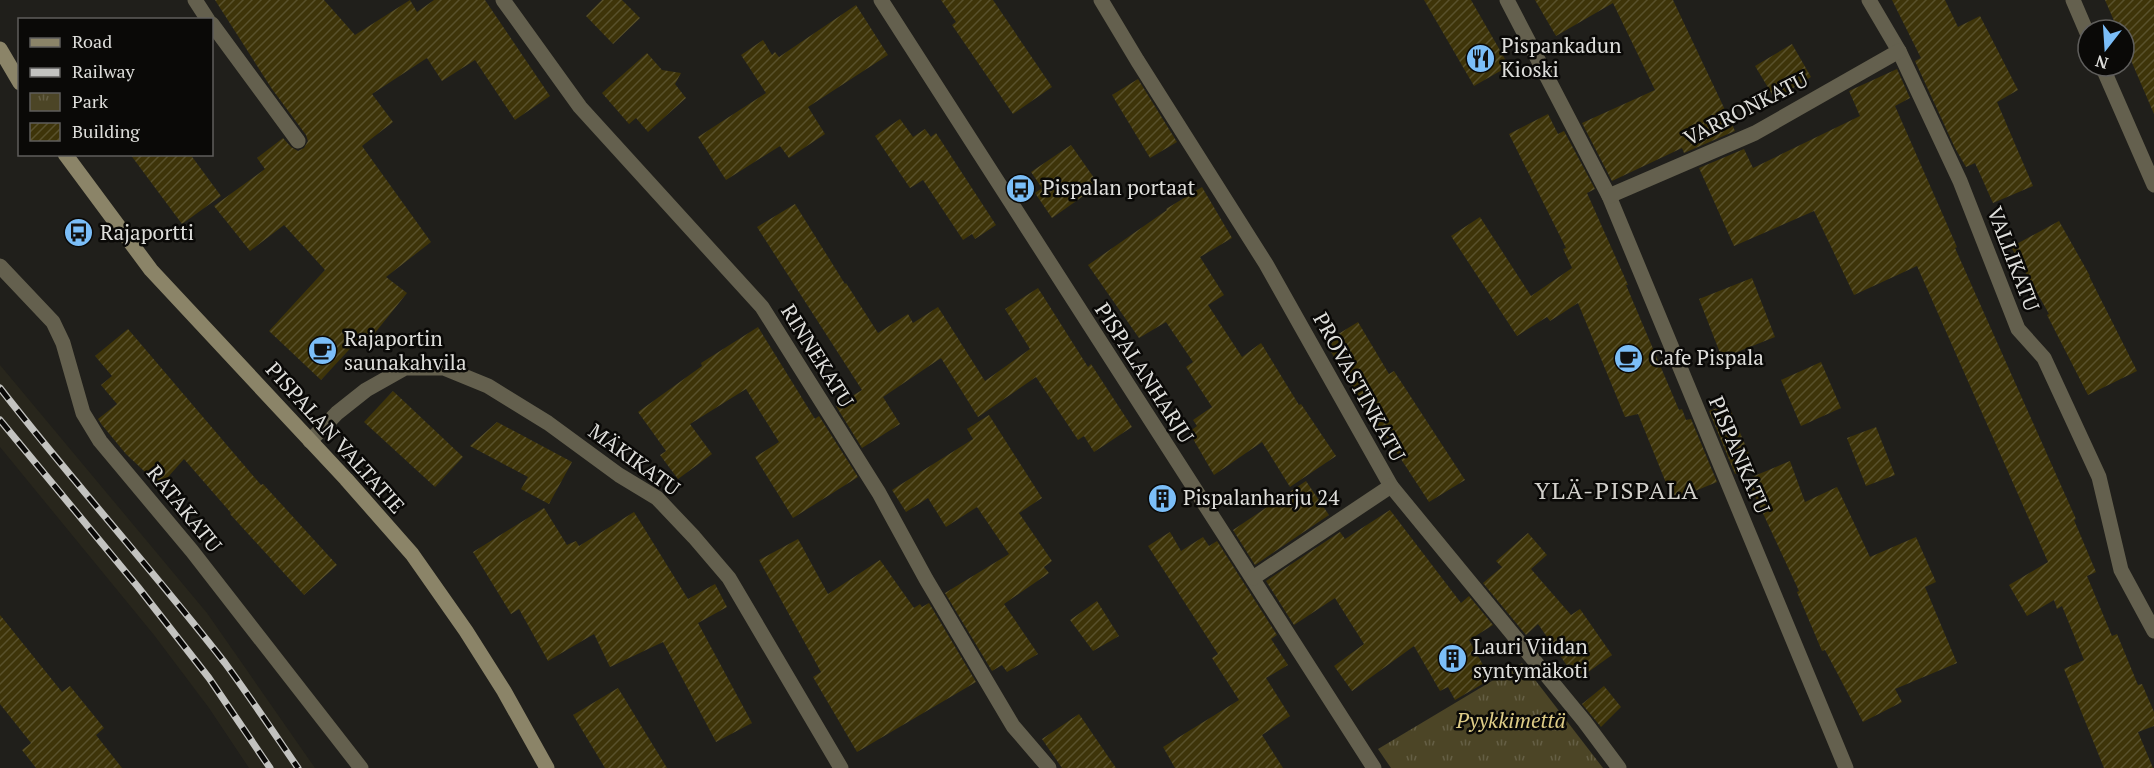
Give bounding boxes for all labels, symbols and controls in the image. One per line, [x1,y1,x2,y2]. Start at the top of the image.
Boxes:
legend [18,18,213,156]
north arrow [2076,18,2136,78]
text: Road [72,29,112,53]
place label: Pispankadun Kioski [1501,31,1622,83]
restaurant icon: Pispankadun Kioski [1464,42,1496,74]
text: N [2093,50,2111,75]
text: Railway [72,59,136,83]
street label: VARRONKATU [1678,65,1813,152]
text: Park [72,89,109,113]
text: Building [72,119,140,143]
bus stop icon: Pispalan portaat [1005,172,1037,204]
place label: Pispalan portaat [1042,173,1195,201]
street label: VALLIKATU [1981,202,2047,315]
bus stop icon: Rajaportti [63,217,95,249]
place label: Rajaportti [100,218,194,246]
street label: PISPALANHARJU [1089,297,1201,448]
street label: RINNEKATU [775,299,861,412]
street label: PROVASTINKATU [1307,307,1412,466]
place label: Rajaportin saunakahvila [344,324,467,376]
cafe icon: Rajaportin saunakahvila [307,335,339,367]
cafe icon: Cafe Pispala [1613,342,1645,374]
place label: Cafe Pispala [1650,343,1764,371]
street label: PISPALAN VALTATIE [260,356,411,519]
street label: PISPANKATU [1703,392,1777,517]
street label: MÄKIKATU [583,417,686,502]
street label: RATAKATU [141,459,229,558]
district label: YLÄ-PISPALA [1535,474,1699,506]
building icon: Pispalanharju 24 [1146,482,1178,514]
place label: Pispalanharju 24 [1183,483,1340,511]
place label: Lauri Viidan syntymäkoti [1473,632,1588,684]
building icon: Lauri Viidan syntymäkoti [1436,643,1468,675]
park label: Pyykkimettä [1455,706,1566,734]

